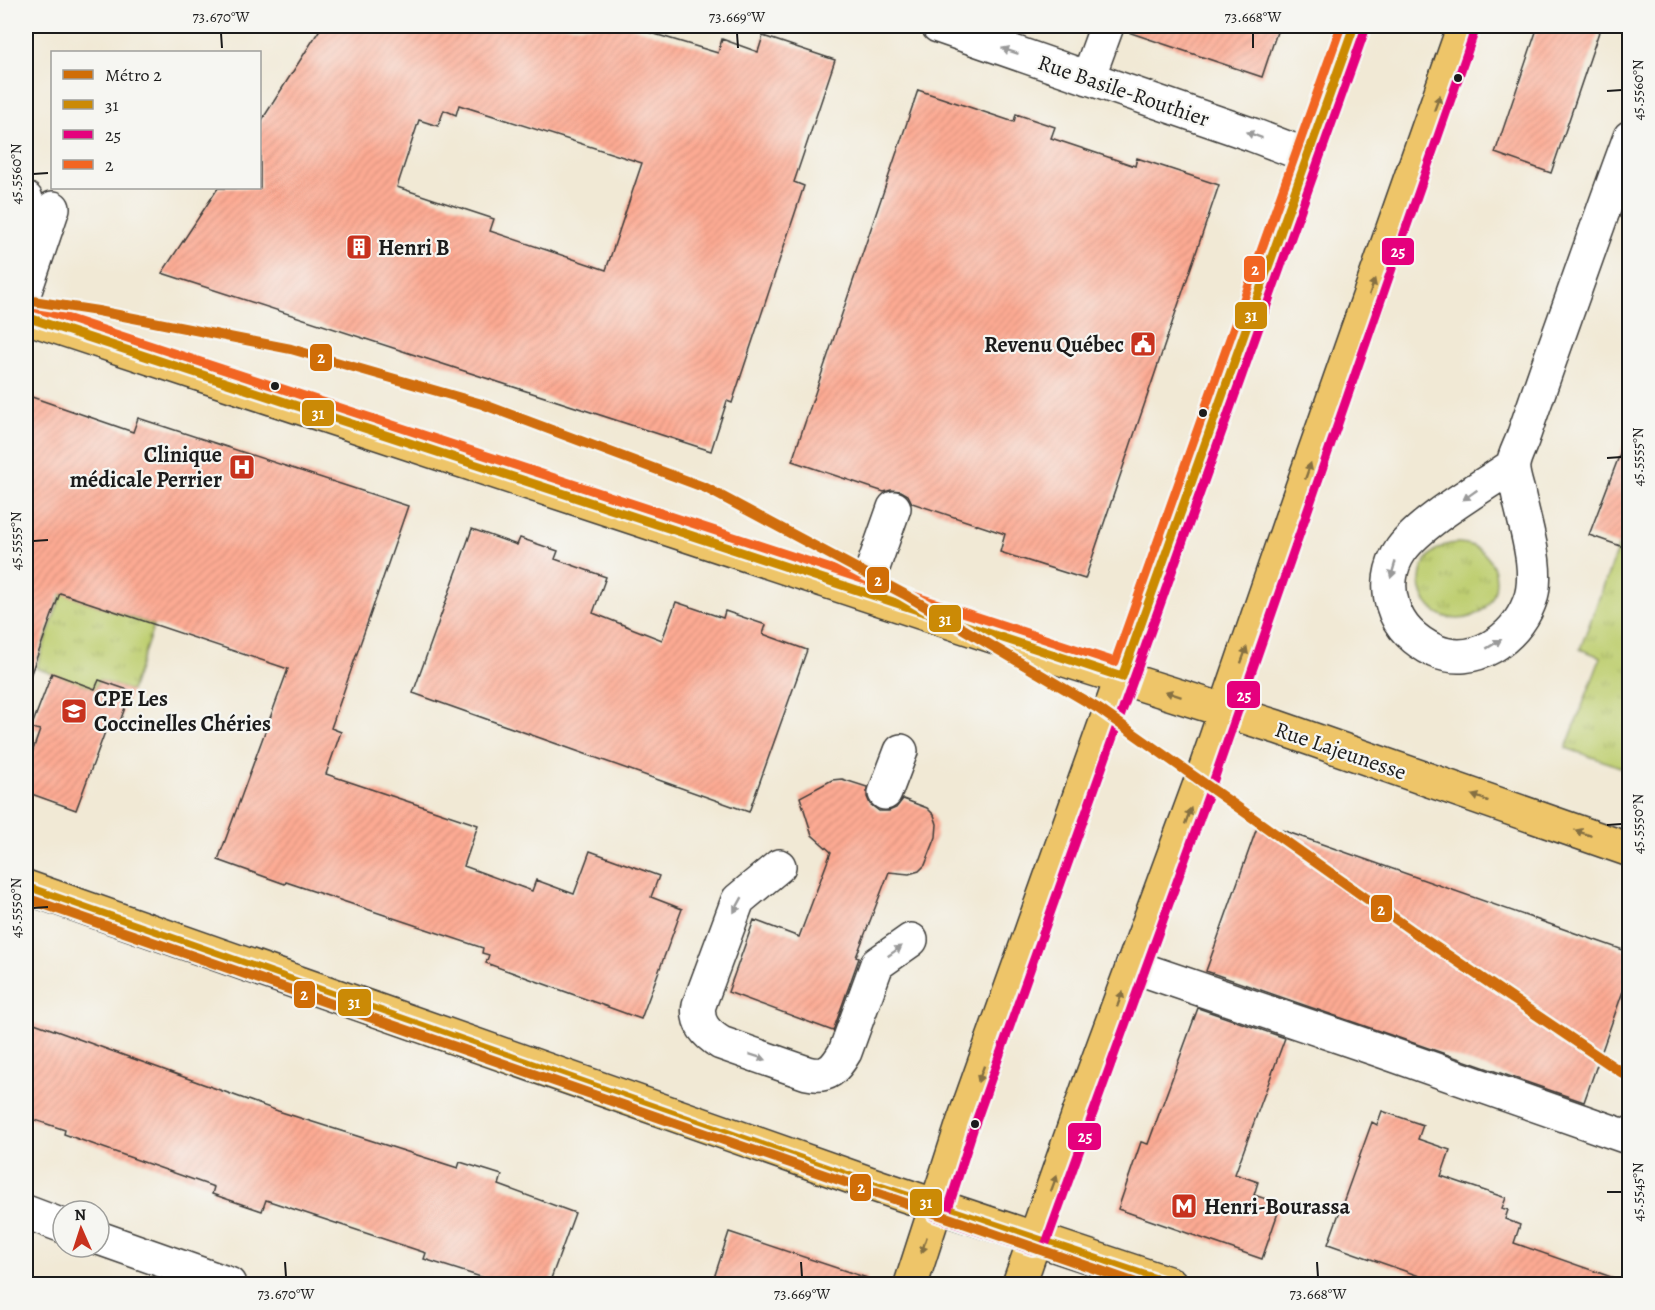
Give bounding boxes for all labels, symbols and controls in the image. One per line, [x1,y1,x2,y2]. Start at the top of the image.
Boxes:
text: 73.670°W [193,7,249,27]
text: 73.669°W [709,7,765,27]
text: 73.668°W [1225,7,1281,27]
one-way arrow [1001,45,1019,55]
street label: Rue Basile-Routhier [1034,48,1213,134]
legend [51,51,261,189]
text: 45.5560°N [1628,59,1648,120]
text: Métro 2 [105,63,162,87]
unlabelled marker [1452,72,1464,84]
text: 31 [105,93,119,117]
one-way arrow [1432,94,1442,112]
text: 25 [105,123,121,147]
one-way arrow [1245,130,1263,139]
text: 45.5560°N [6,143,26,204]
text: 2 [105,153,114,177]
building icon: Henri B [344,232,374,262]
place label: Henri B [378,233,450,263]
line badge: 25 [1381,237,1415,266]
text: 25 [1391,241,1405,263]
line badge: 2 [1243,255,1266,283]
text: 2 [1251,259,1259,281]
one-way arrow [1367,278,1377,296]
line badge: 31 [1234,301,1268,330]
text: 31 [1245,305,1258,327]
public building icon: Revenu Québec [1128,329,1158,359]
place label: Revenu Québec [984,330,1124,360]
line badge: 2 [309,343,333,372]
text: 2 [317,347,325,369]
unlabelled marker [269,380,281,392]
line badge: 31 [301,399,335,427]
text: 31 [312,403,325,425]
unlabelled marker [1197,407,1209,419]
text: 45.5555°N [1628,427,1648,486]
place label: Clinique médicale Perrier [70,440,222,495]
hospital icon: Clinique médicale Perrier [227,452,257,482]
one-way arrow [1303,462,1313,480]
one-way arrow [1462,489,1478,500]
text: 45.5555°N [6,511,26,570]
one-way arrow [1388,561,1397,579]
line badge: 2 [866,566,890,594]
text: 2 [874,570,882,592]
line badge: 31 [928,604,962,633]
text: 31 [939,609,952,631]
one-way arrow [1486,639,1502,650]
one-way arrow [1239,646,1249,664]
line badge: 25 [1226,680,1261,709]
place label: CPE Les Coccinelles Chéries [94,684,271,739]
text: 25 [1237,685,1251,707]
one-way arrow [1164,689,1182,698]
school or university icon: CPE Les Coccinelles Chéries [59,696,89,726]
street label: Rue Lajeunesse [1271,714,1410,787]
one-way arrow [1471,792,1489,802]
text: 45.5550°N [1628,794,1648,854]
one-way arrow [1183,807,1193,825]
one-way arrow [1573,828,1591,838]
text: 45.5550°N [6,878,26,938]
line badge: 2 [1370,894,1393,923]
one-way arrow [733,896,743,914]
text: 2 [1377,899,1385,921]
one-way arrow [887,945,903,957]
line badge: 2 [293,980,316,1009]
text: 2 [300,984,308,1006]
line badge: 31 [337,988,372,1017]
one-way arrow [1116,990,1126,1008]
text: 31 [348,992,361,1014]
one-way arrow [749,1053,767,1063]
one-way arrow [975,1065,985,1083]
unlabelled marker [969,1118,981,1130]
line badge: 25 [1067,1122,1102,1151]
text: 25 [1078,1126,1092,1148]
text: 45.5545°N [1628,1162,1648,1222]
line badge: 2 [849,1173,872,1202]
one-way arrow [1050,1174,1060,1192]
text: 2 [857,1177,865,1199]
line badge: 31 [909,1188,943,1217]
metro station icon: Henri-Bourassa [1169,1191,1199,1221]
text: 31 [920,1192,933,1214]
place label: Henri-Bourassa [1204,1192,1351,1222]
north arrow [51,1199,111,1259]
text: N [74,1204,87,1226]
one-way arrow [919,1236,929,1254]
text: 73.670°W [258,1284,314,1304]
text: 73.669°W [774,1284,830,1304]
text: 73.668°W [1290,1284,1346,1304]

